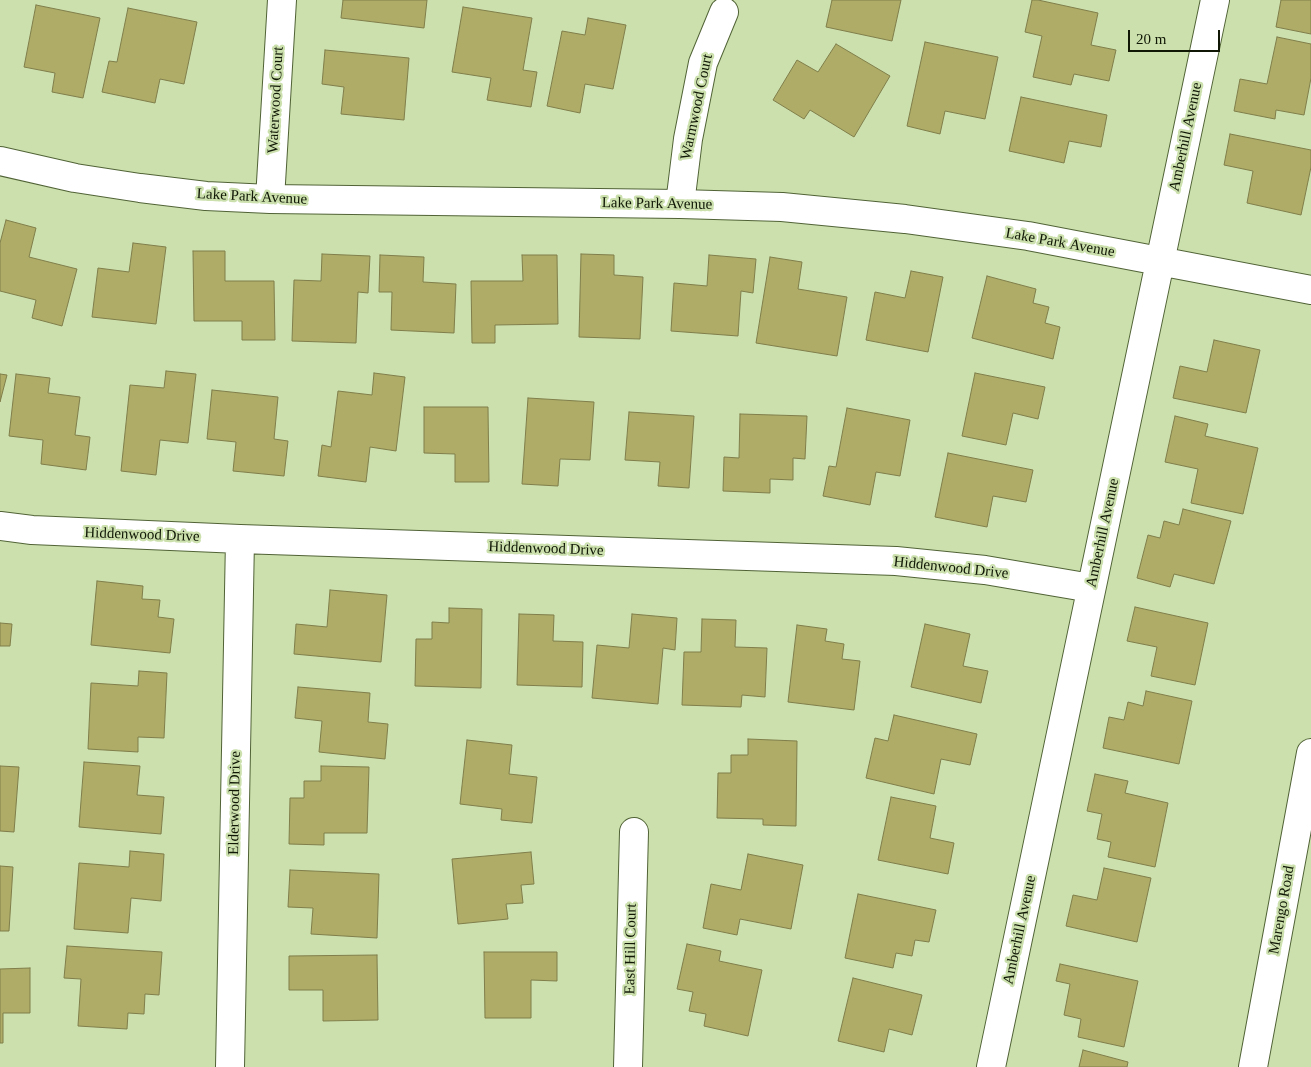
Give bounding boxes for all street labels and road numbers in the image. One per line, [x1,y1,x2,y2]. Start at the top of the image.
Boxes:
street label: Waterwood Court [264,46,288,154]
street label: Warmwood Court [677,53,717,161]
street label: Amberhill Avenue [1166,81,1206,193]
street label: Lake Park Avenue [196,185,308,209]
street label: Lake Park Avenue [602,194,712,214]
street label: Lake Park Avenue [1004,225,1116,261]
street label: Amberhill Avenue [1083,477,1123,589]
street label: Hiddenwood Drive [84,524,200,546]
street label: Hiddenwood Drive [488,538,604,560]
street label: Hiddenwood Drive [893,553,1009,583]
street label: Elderwood Drive [225,751,245,855]
street label: Marengo Road [1265,864,1299,956]
street label: Amberhill Avenue [1000,874,1040,986]
street label: East Hill Court [621,903,641,995]

